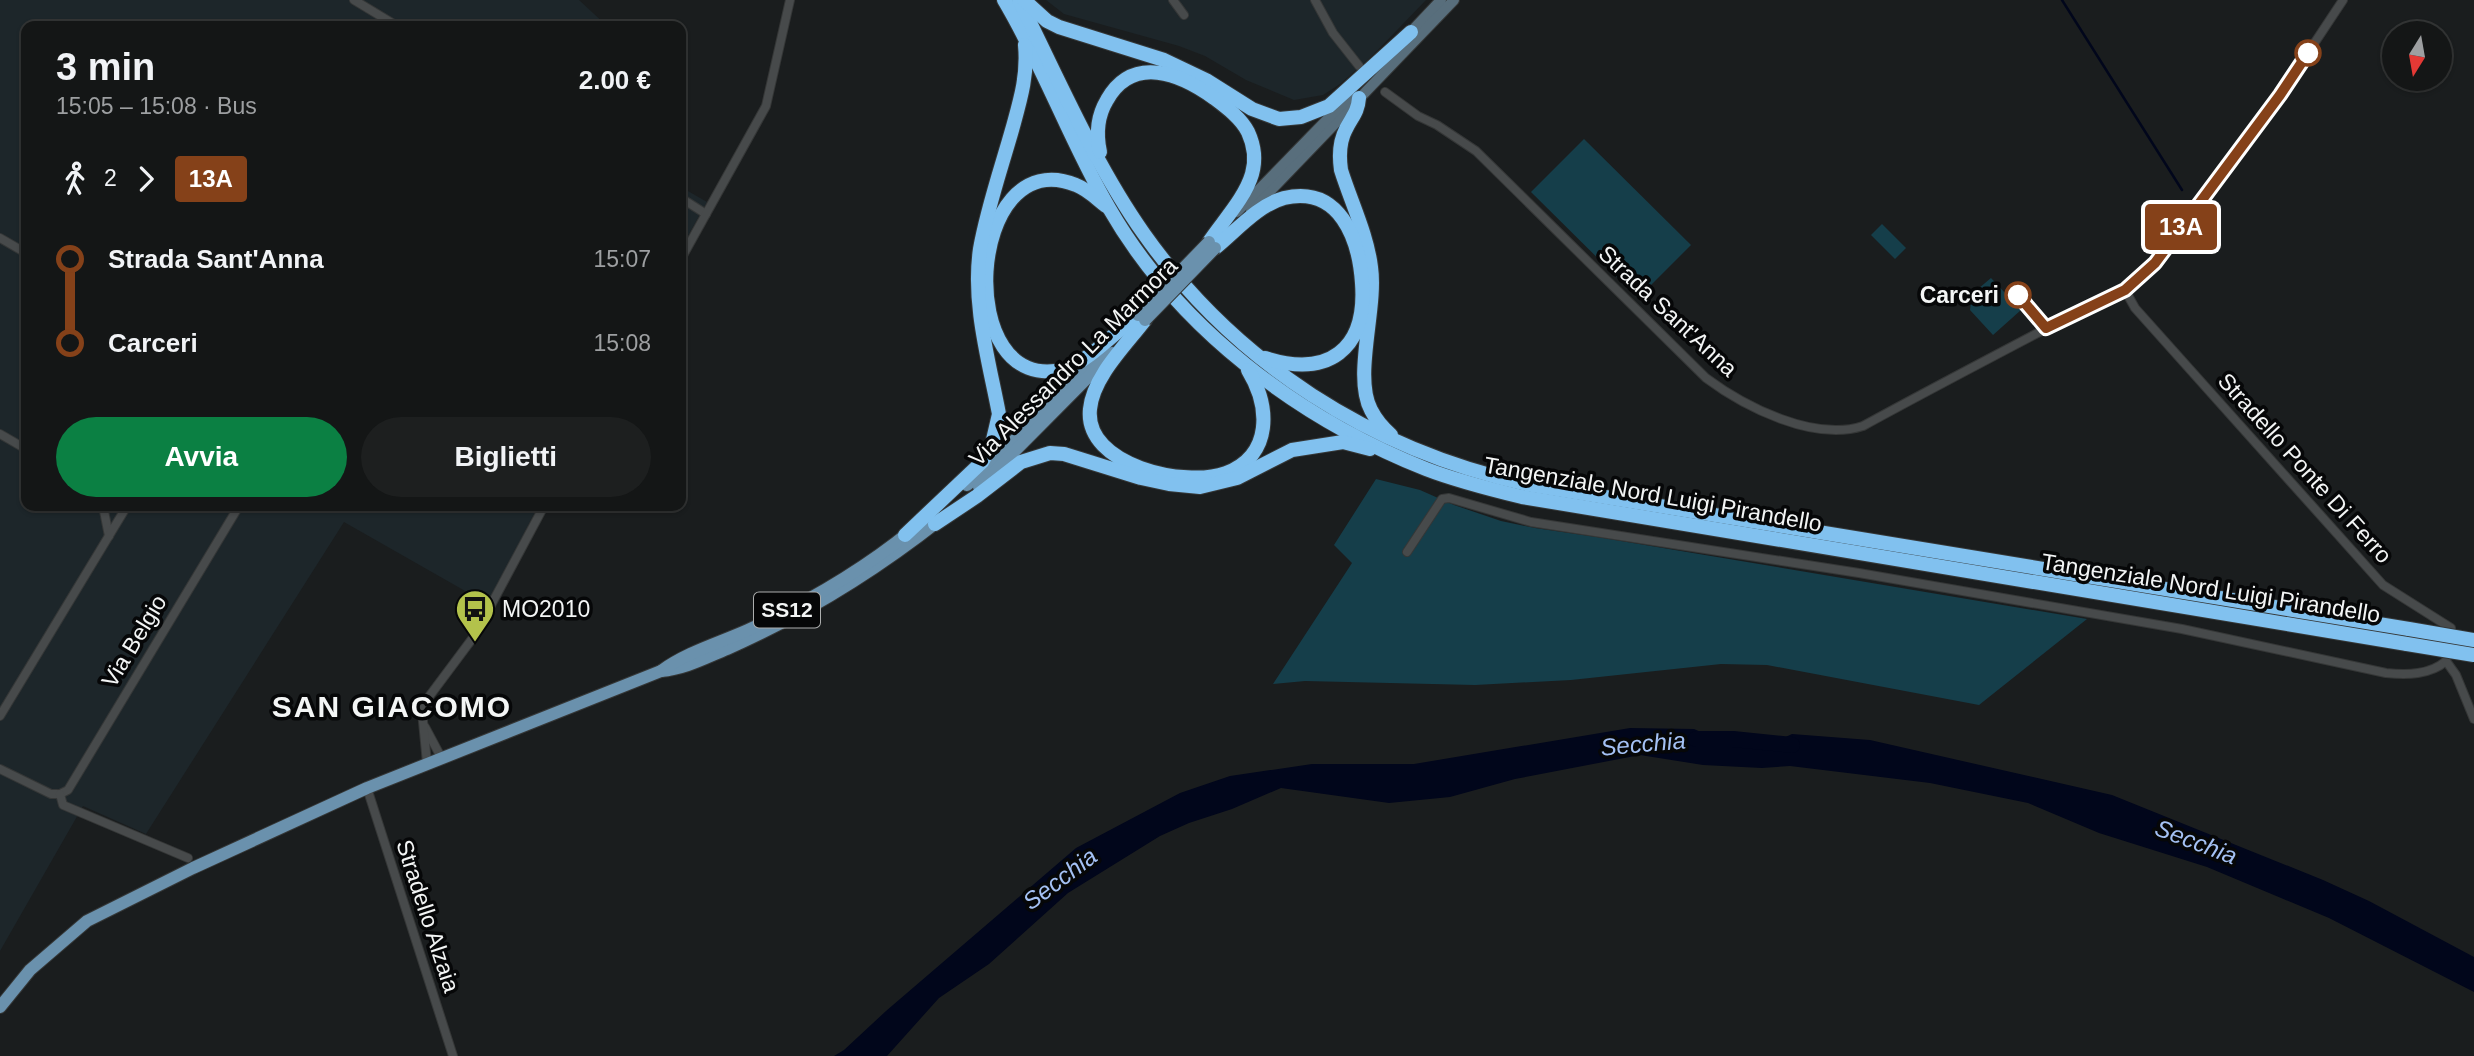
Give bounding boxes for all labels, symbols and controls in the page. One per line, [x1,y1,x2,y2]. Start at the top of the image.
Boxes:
north arrow [2382,21,2452,91]
map controls [2382,21,2452,91]
unlabelled marker [2295,40,2321,66]
text: 3 min [56,46,155,88]
text: 2.00 € [579,65,651,95]
text: 15:05 – 15:08 · Bus [56,93,257,119]
icon: walk [56,160,94,198]
icon: forward [127,160,165,198]
text: 2 [104,165,117,191]
text: 13A [189,165,233,192]
line badge: 13A [2141,204,2221,250]
text: 13A [2159,213,2203,240]
street label: Strada Sant'Anna [1593,240,1743,382]
text: Strada Sant'Anna [108,244,324,274]
text: 15:07 [593,246,651,272]
street label: Via Alessandro La Marmora [964,252,1183,471]
place label: Carceri [1920,282,1999,308]
marker: Carceri [2005,282,2031,308]
text: Carceri [108,328,198,358]
text: 15:08 [593,330,651,356]
street label: Stradello Ponte Di Ferro [2213,368,2397,568]
button: Avvia [56,417,347,497]
button: Biglietti [361,417,651,497]
street label: Tangenziale Nord Luigi Pirandello [1482,451,1824,537]
street label: Tangenziale Nord Luigi Pirandello [2040,548,2382,628]
bus stop icon: MO2010 [454,588,496,643]
street label: Via Belgio [96,590,172,692]
road number: SS12 [754,592,820,628]
place label: MO2010 [502,596,590,622]
district label: SAN GIACOMO [272,690,512,723]
water label: Secchia [1599,726,1687,761]
water label: Secchia [2151,814,2241,869]
street label: Stradello Alzaia [391,837,465,996]
water label: Secchia [1017,842,1102,915]

